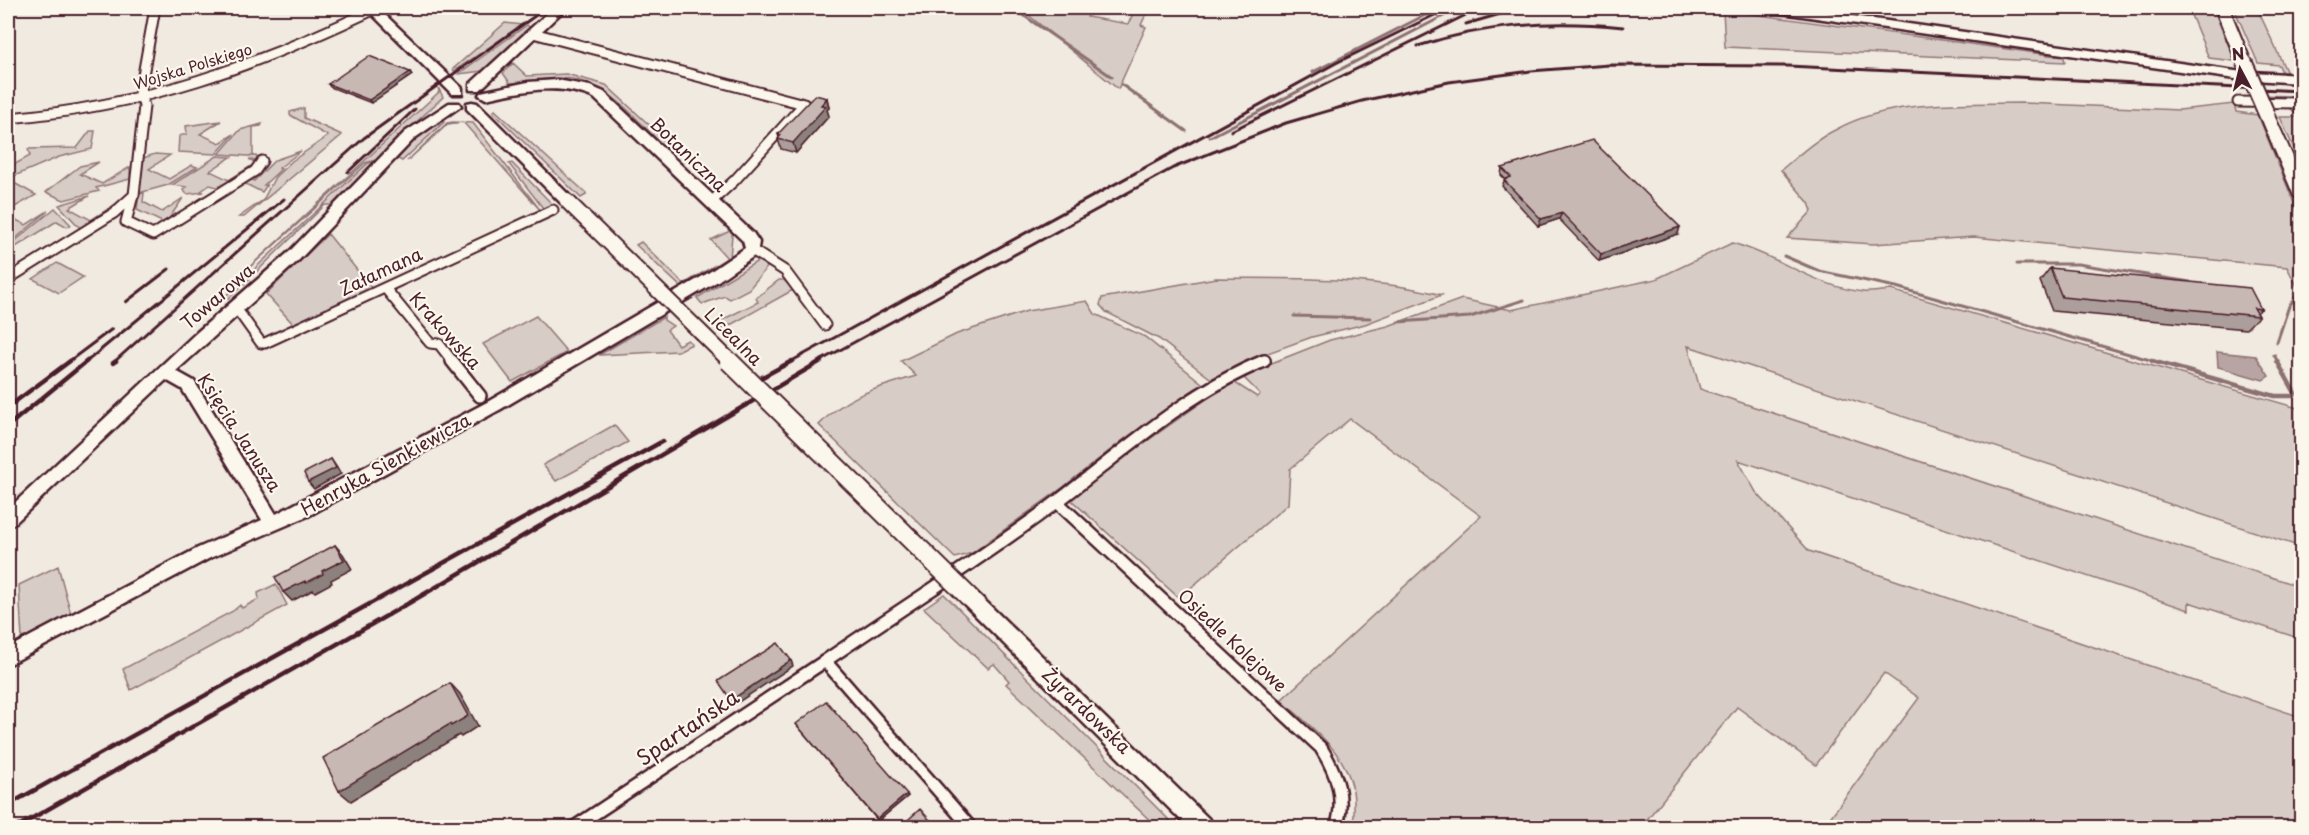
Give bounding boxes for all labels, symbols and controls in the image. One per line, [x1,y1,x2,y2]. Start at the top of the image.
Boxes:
street label: Wojska Polskiego [131,37,255,94]
north arrow [2210,39,2270,99]
text: N [2230,40,2246,66]
street label: Botaniczna [645,110,734,198]
street label: Załamana [334,239,427,302]
street label: Towarowa [174,256,260,335]
street label: Krakowska [404,285,489,375]
street label: Licealna [699,301,770,372]
street label: Księcia Janusza [192,368,289,497]
street label: Henryka Sienkiewicza [295,405,476,522]
street label: Osiedle Kolejowe [1172,582,1294,698]
street label: Żyrardowska [1037,660,1138,760]
street label: Spartańska [629,680,745,773]

